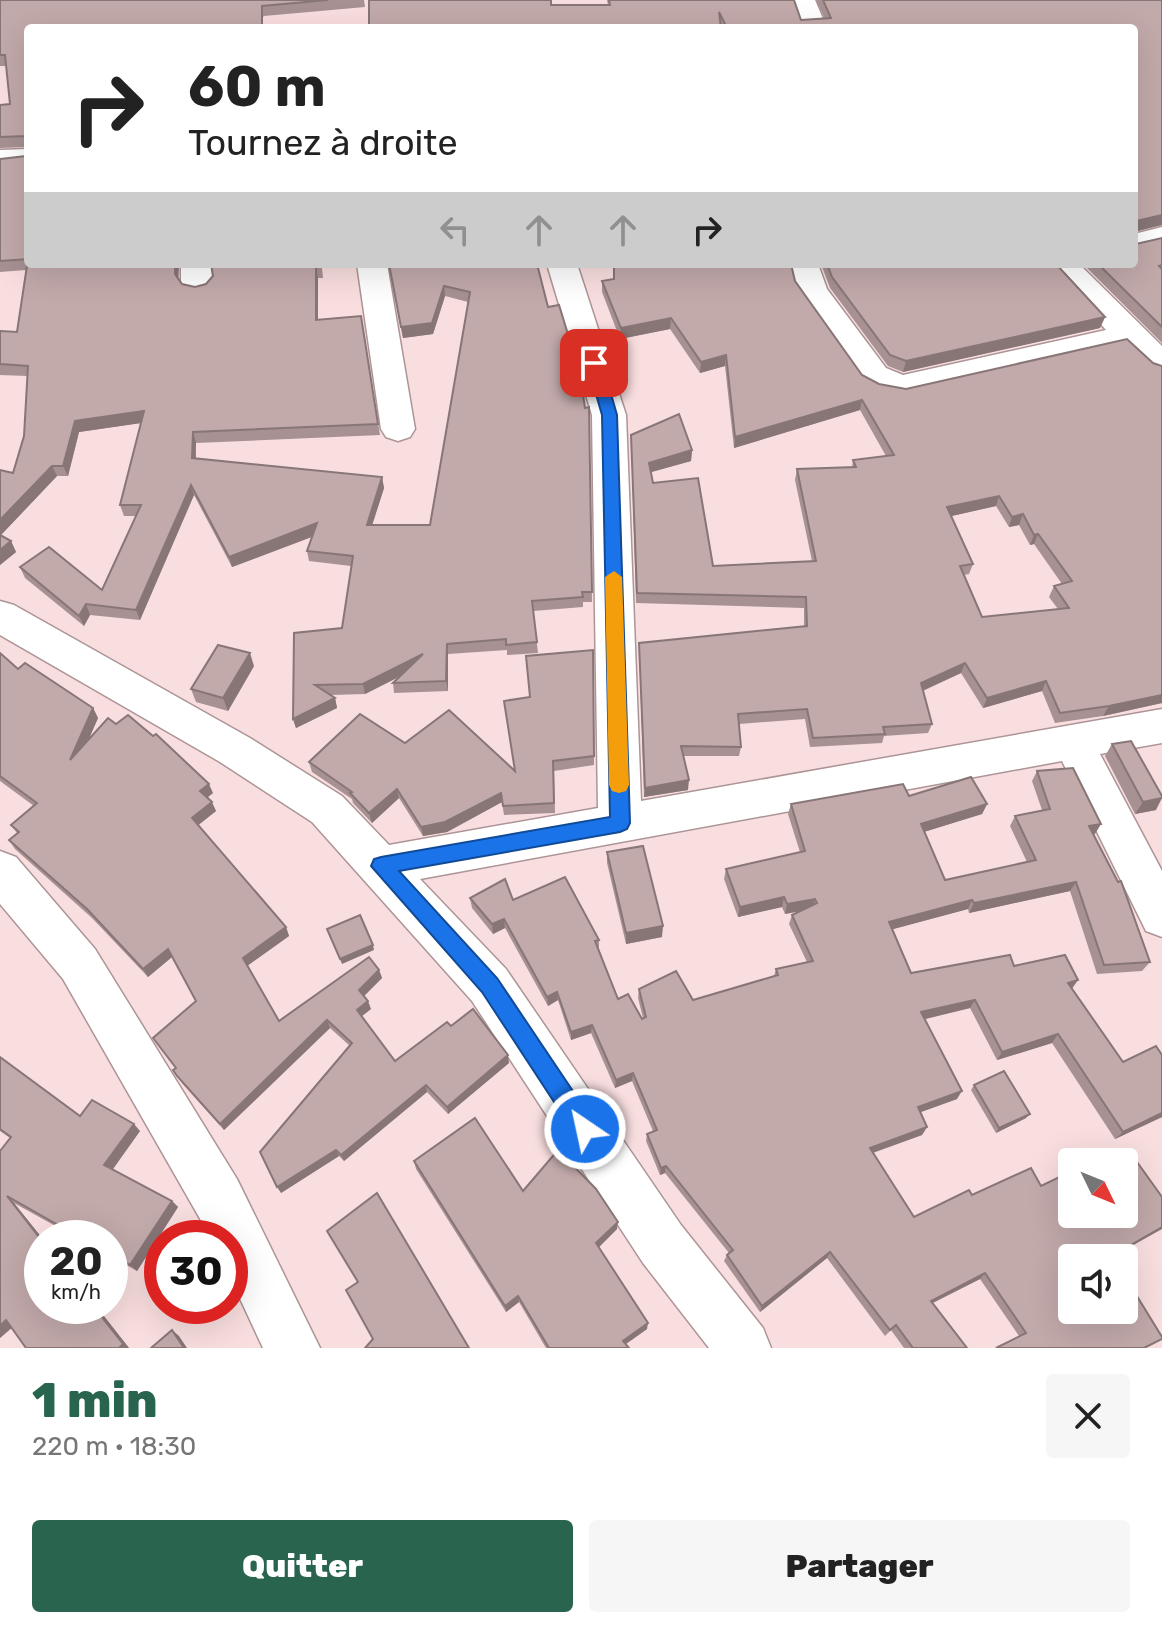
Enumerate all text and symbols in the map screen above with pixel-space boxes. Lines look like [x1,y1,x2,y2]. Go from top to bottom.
text: 60 m [188,54,326,120]
icon: right [56,56,160,160]
text: Tournez à droite [188,121,458,164]
icon: left [433,208,477,252]
icon: ahead [517,208,561,252]
icon: ahead [601,208,645,252]
icon: right [685,208,729,252]
pin [560,329,628,397]
icon: arrive [572,341,616,385]
position arrow [543,1087,627,1171]
north arrow [1058,1148,1138,1228]
map controls [1058,1148,1138,1324]
speed limit sign: 30 [144,1220,248,1324]
text: 20 [49,1238,103,1285]
button: sound [1058,1244,1138,1324]
text: km/h [51,1280,101,1304]
text: 1 min [32,1372,158,1429]
button: close [1046,1374,1130,1458]
text: 220 m · 18:30 [32,1431,196,1462]
button: Quitter [32,1520,573,1612]
button: Partager [589,1520,1130,1612]

